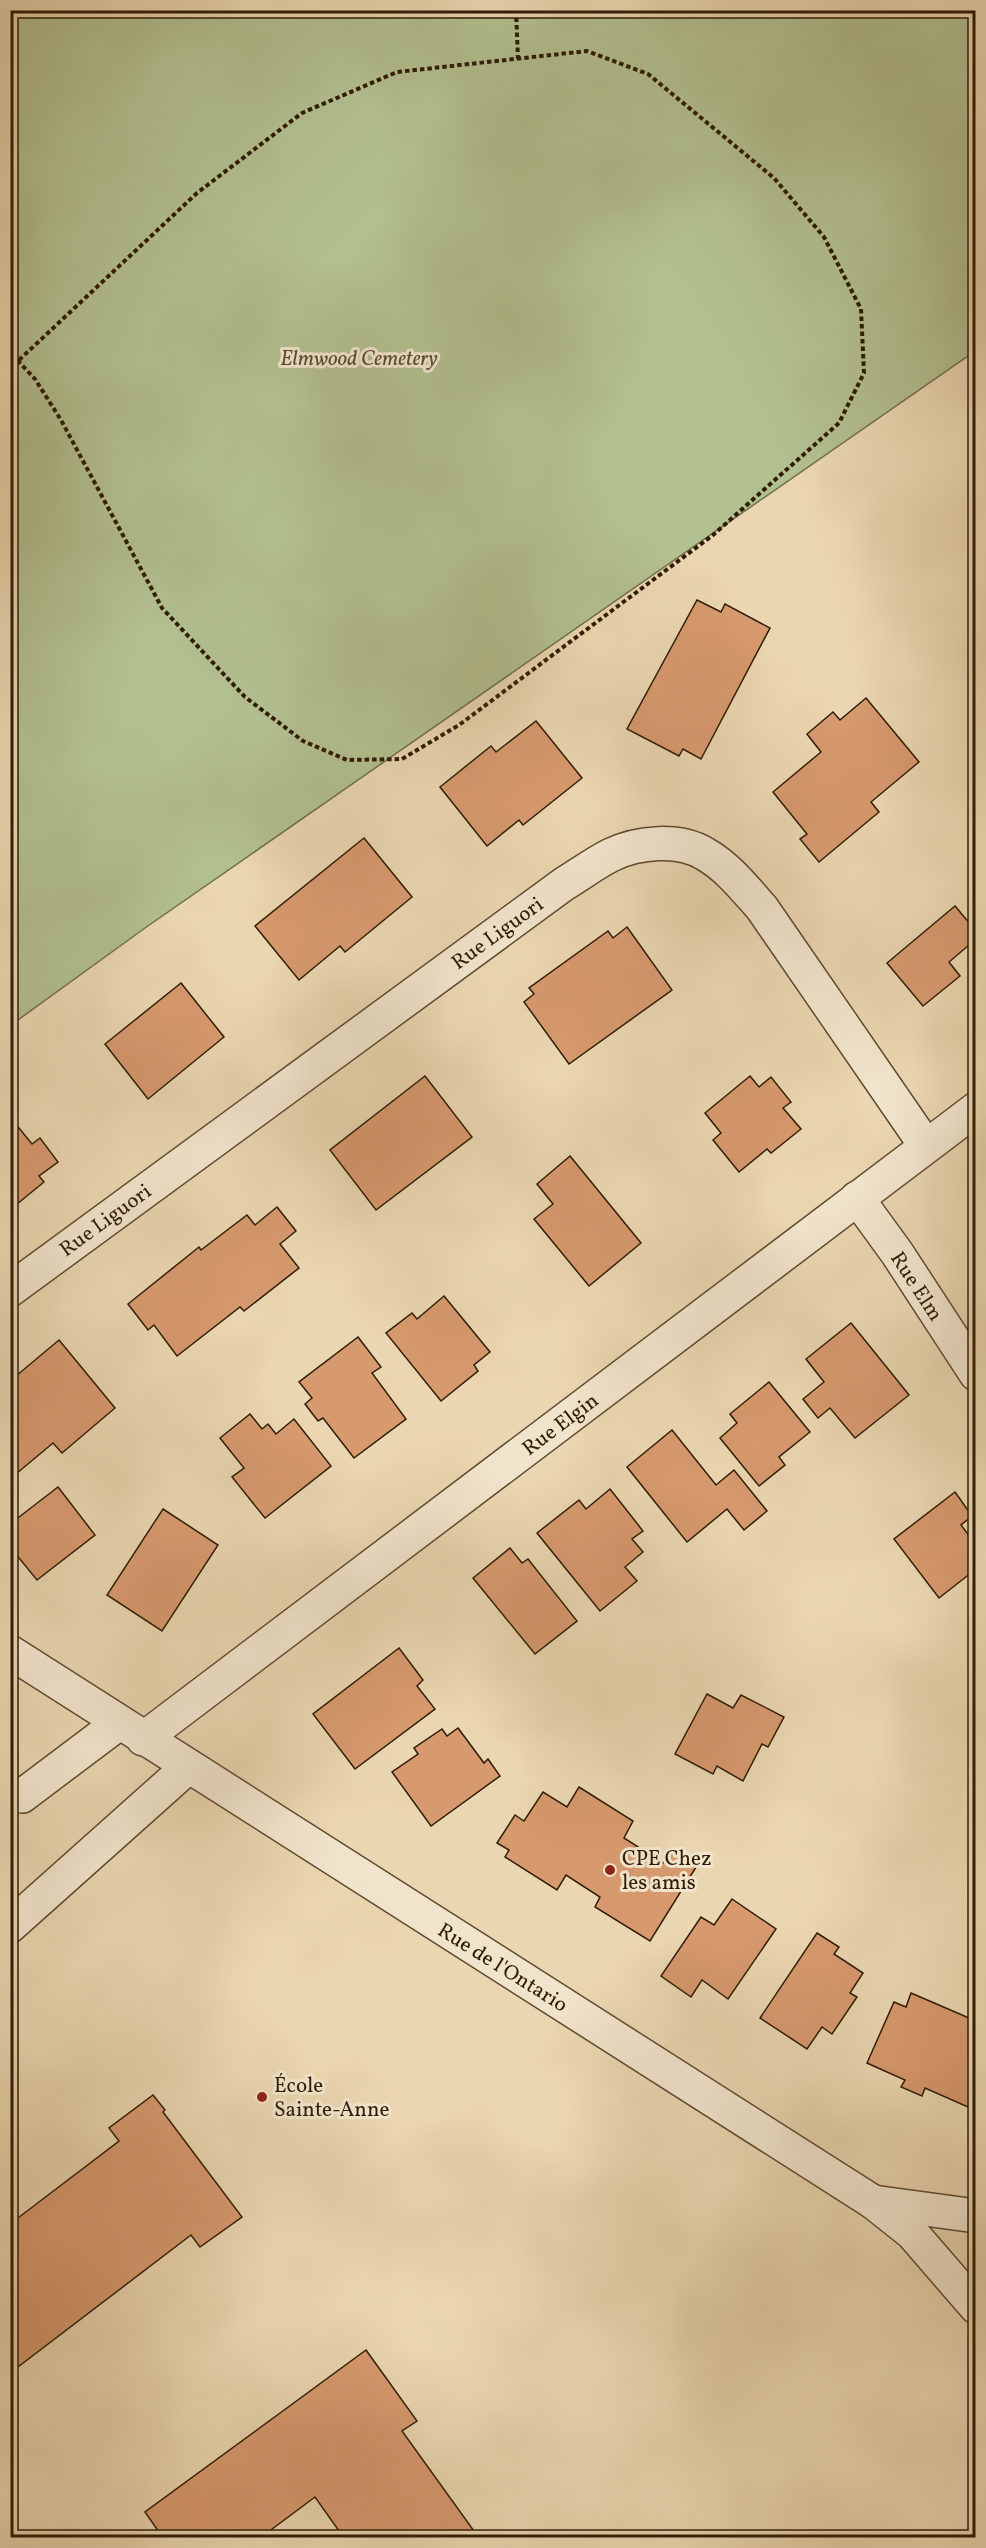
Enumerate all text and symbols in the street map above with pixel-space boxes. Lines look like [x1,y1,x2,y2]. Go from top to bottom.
park label: Elmwood Cemetery [280,345,438,374]
street label: Rue Liguori [446,891,550,977]
street label: Rue Liguori [54,1178,158,1264]
street label: Rue Elm [882,1246,949,1327]
street label: Rue Elgin [517,1387,605,1464]
place label: CPE Chez les amis [622,1845,711,1898]
marker: CPE Chez les amis [603,1863,617,1877]
street label: Rue de l'Ontario [432,1917,573,2020]
place label: École Sainte-Anne [274,2072,389,2125]
marker: École Sainte-Anne [255,2090,269,2104]

